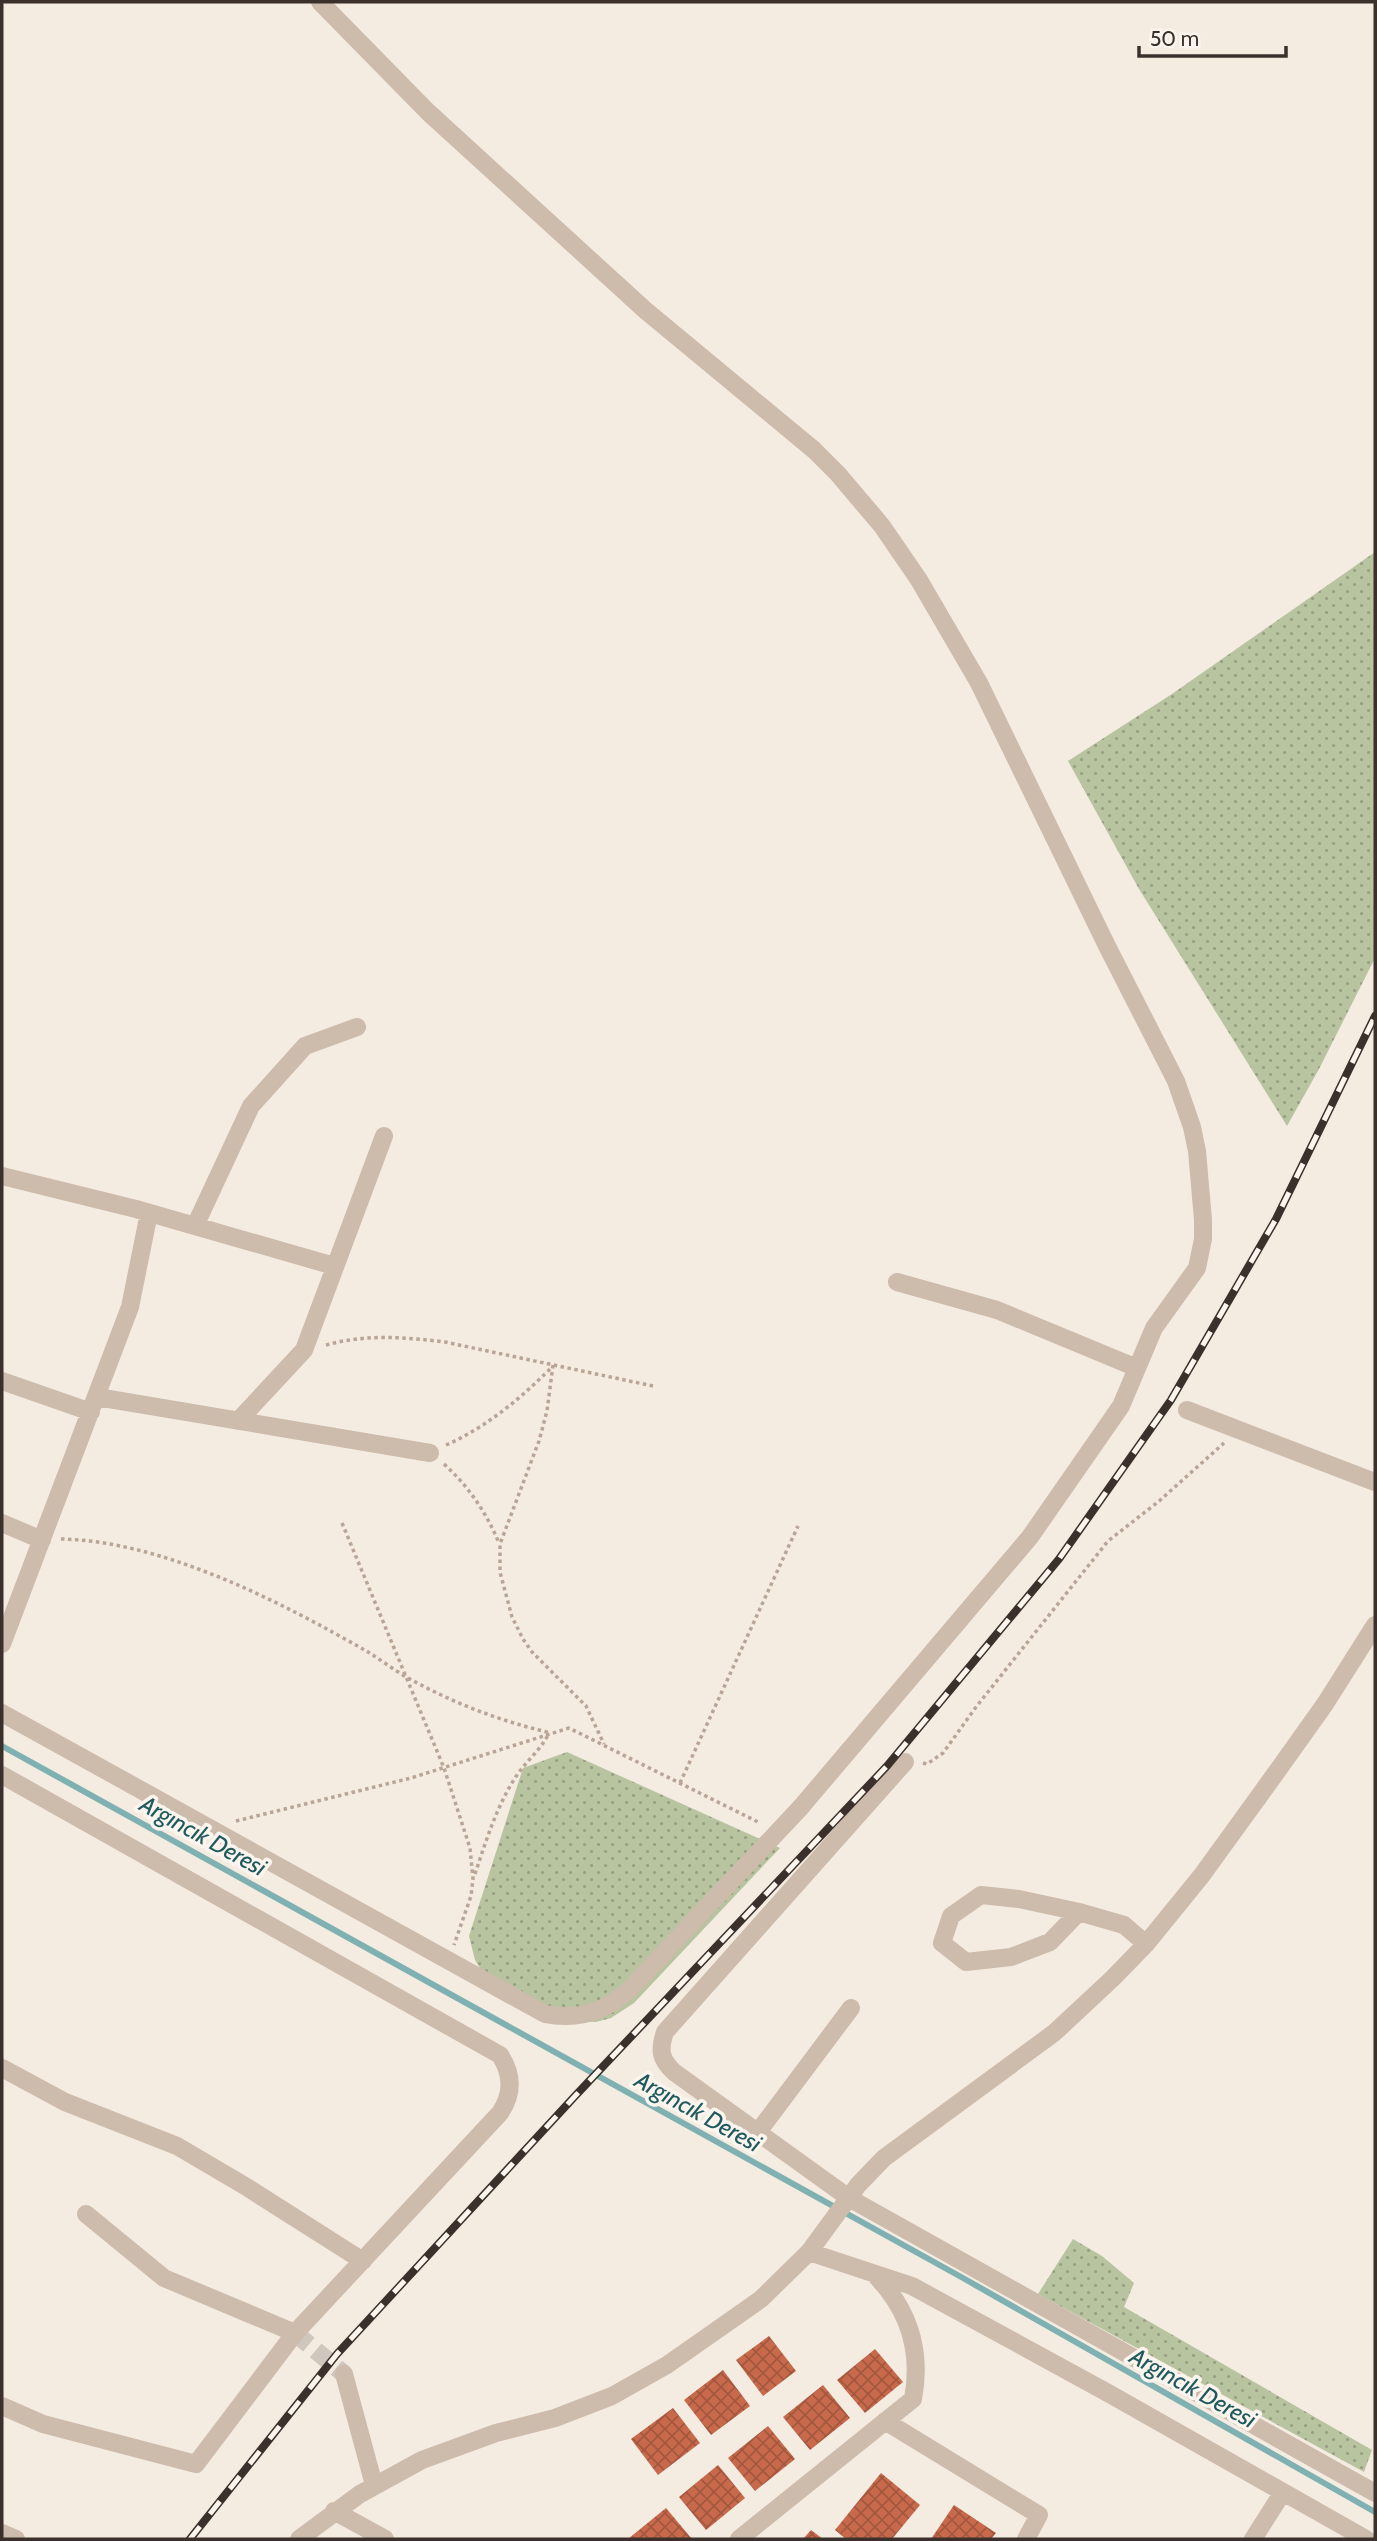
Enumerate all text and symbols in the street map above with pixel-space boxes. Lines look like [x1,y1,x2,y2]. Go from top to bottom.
scale bar [1139,14,1286,58]
text: 50 m [1150,26,1199,51]
water label: Argıncık Deresi [134,1789,272,1883]
water label: Argıncık Deresi [629,2065,767,2159]
water label: Argıncık Deresi [1124,2341,1262,2435]

